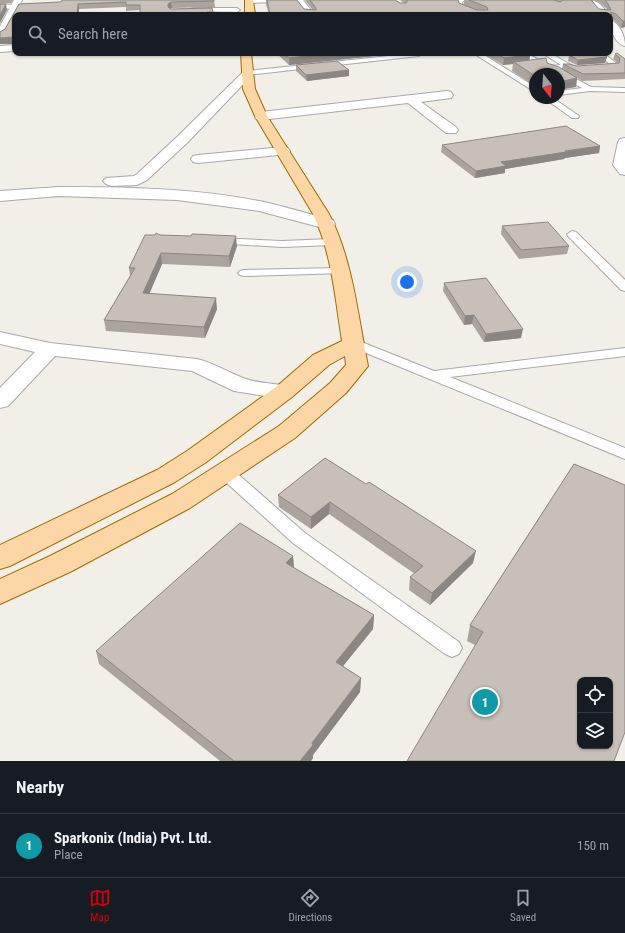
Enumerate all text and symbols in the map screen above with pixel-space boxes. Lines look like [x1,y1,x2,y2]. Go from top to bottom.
search box [12,12,613,56]
icon: search [26,23,48,45]
text: Search here [58,25,128,43]
north arrow [529,68,565,104]
your location [397,272,417,292]
map controls [577,677,613,749]
button: locate [577,677,613,713]
pin: 1 [472,687,498,717]
button: layers [577,713,613,749]
text: Nearby [16,777,64,797]
text: Sparkonix (India) Pvt. Ltd. [54,829,212,847]
text: 1 [26,838,32,853]
text: 150 m [577,838,609,853]
text: Place [54,847,83,862]
tab: Map [89,887,111,924]
tab: Directions [288,887,332,924]
tab: Saved [510,887,536,924]

